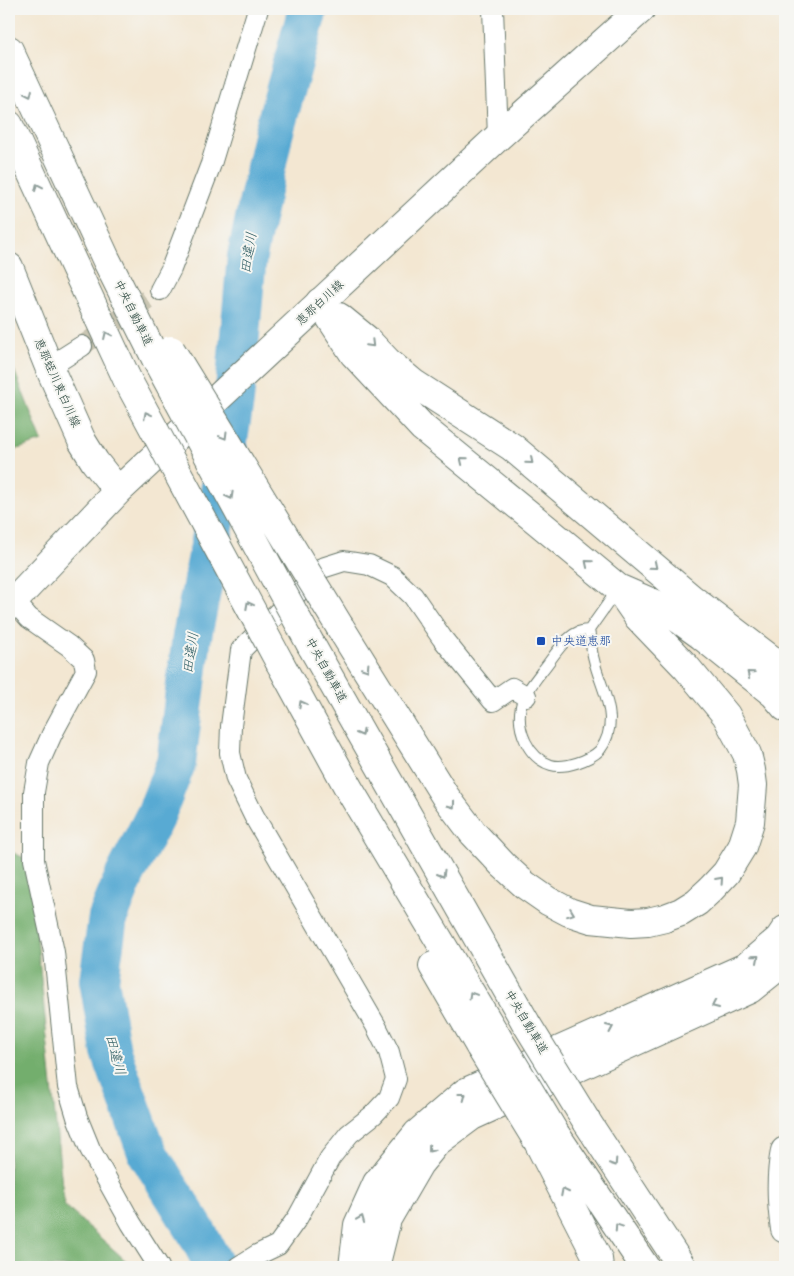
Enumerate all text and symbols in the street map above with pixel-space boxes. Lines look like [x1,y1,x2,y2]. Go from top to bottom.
one-way arrow [23,89,33,98]
one-way arrow [33,183,44,192]
water label: 田違川 [235,231,263,275]
street label: 中央自動車道 [109,276,157,350]
street label: 恵那白川線 [292,276,348,330]
one-way arrow [103,331,113,340]
street label: 恵那蛭川東白川線 [29,335,85,431]
one-way arrow [366,338,375,347]
one-way arrow [143,411,153,420]
one-way arrow [217,431,227,440]
one-way arrow [459,456,468,465]
one-way arrow [524,456,533,465]
one-way arrow [224,490,234,499]
one-way arrow [585,560,594,569]
one-way arrow [648,561,657,570]
one-way arrow [245,601,255,610]
water label: 田違川 [177,631,205,675]
place label: 中央道恵那 [551,632,611,651]
street label: 中央自動車道 [300,634,352,706]
marker: 中央道恵那 [535,635,547,647]
one-way arrow [359,663,369,672]
one-way arrow [747,672,756,680]
one-way arrow [299,700,309,709]
one-way arrow [355,727,365,736]
one-way arrow [446,800,455,809]
one-way arrow [435,869,445,878]
one-way arrow [714,877,723,886]
one-way arrow [567,907,575,917]
one-way arrow [750,956,759,964]
street label: 中央自動車道 [499,986,553,1058]
one-way arrow [469,992,479,1001]
one-way arrow [711,999,720,1009]
one-way arrow [605,1024,614,1035]
water label: 田違川 [99,1032,131,1078]
one-way arrow [457,1093,467,1102]
one-way arrow [427,1144,436,1153]
one-way arrow [607,1157,617,1166]
one-way arrow [560,1188,570,1197]
one-way arrow [354,1215,365,1224]
one-way arrow [614,1223,624,1232]

